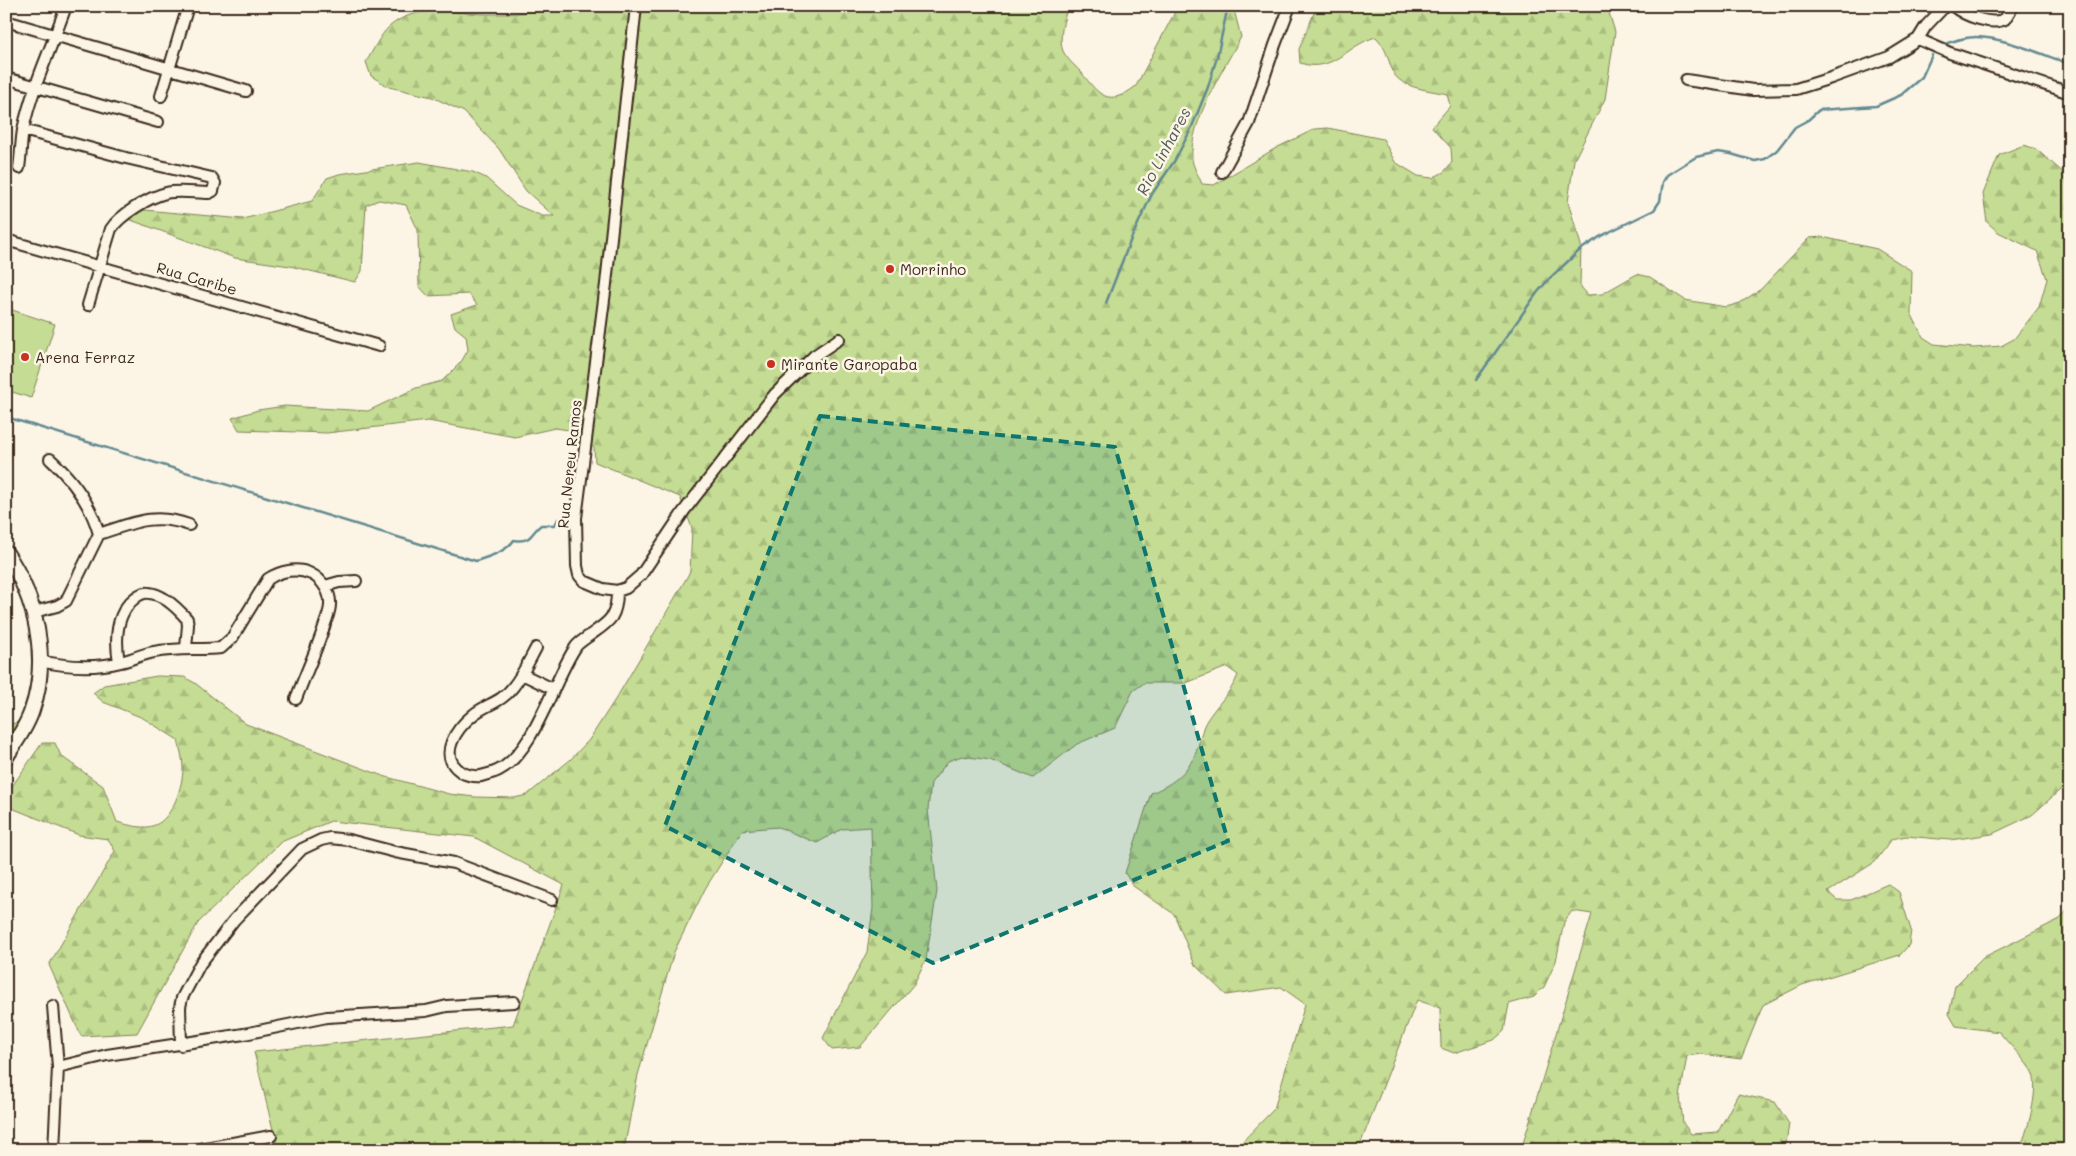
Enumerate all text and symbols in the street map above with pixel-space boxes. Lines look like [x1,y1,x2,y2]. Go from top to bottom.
water label: Rio Linhares [1131,103,1195,199]
street label: Rua Caribe [154,257,240,299]
place label: Morrinho [900,259,966,279]
marker: Morrinho [884,263,896,275]
place label: Arena Ferraz [35,347,135,367]
marker: Arena Ferraz [19,351,31,363]
place label: Mirante Garopaba [781,354,918,374]
marker: Mirante Garopaba [765,358,777,370]
street label: Rua Nereu Ramos [552,399,586,529]

